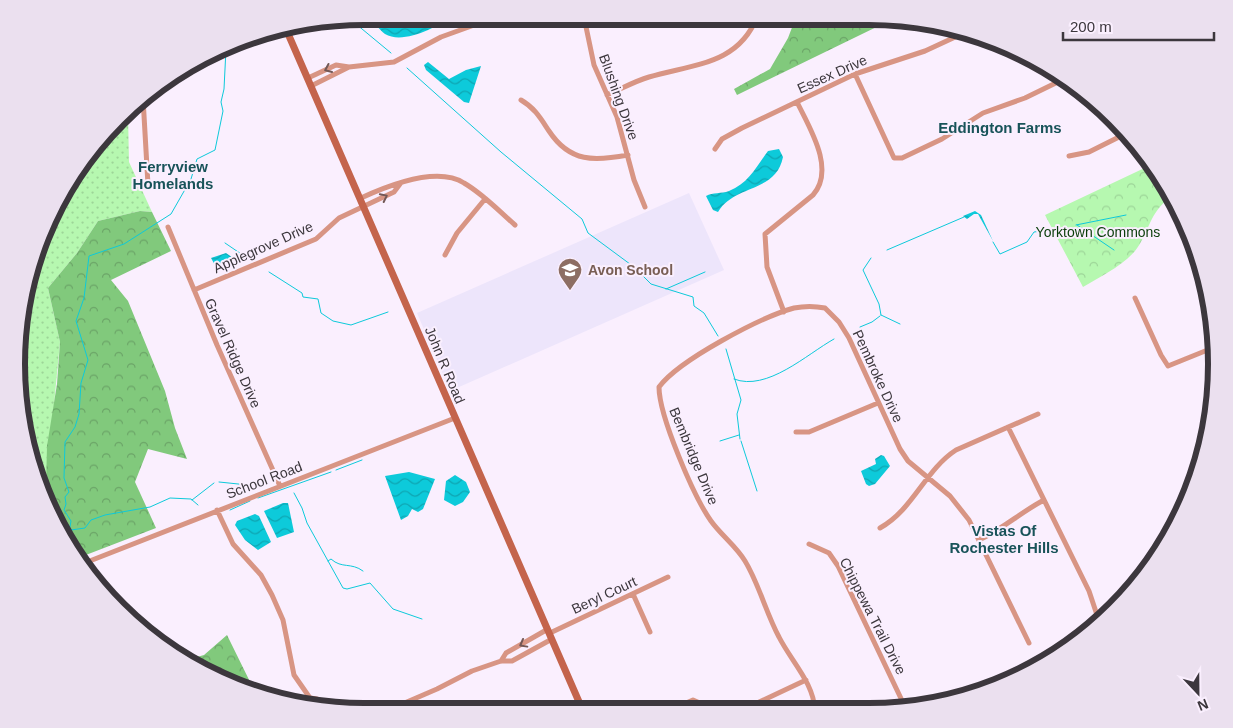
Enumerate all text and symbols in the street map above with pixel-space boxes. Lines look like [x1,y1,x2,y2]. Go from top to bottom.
scale bar [1063,10,1214,42]
text: 200 m [1070,18,1112,35]
street label: Essex Drive [795,51,870,96]
street label: Blushing Drive [596,52,642,142]
one-way arrow [324,62,333,73]
district label: Eddington Farms [938,119,1062,136]
district label: Ferryview Homelands [133,158,213,192]
one-way arrow [379,193,388,203]
street label: Applegrove Drive [211,218,315,276]
park label: Yorktown Commons [1036,224,1160,240]
school or university icon: Avon School [557,257,583,291]
place label: Avon School [588,262,673,278]
street label: Gravel Ridge Drive [202,296,264,410]
street label: John R Road [422,324,468,406]
street label: Pembroke Drive [850,327,907,425]
street label: Bembridge Drive [666,405,722,507]
street label: School Road [224,458,304,502]
district label: Vistas Of Rochester Hills [949,522,1059,556]
street label: Chippewa Trail Drive [837,555,910,677]
street label: Beryl Court [569,573,639,617]
one-way arrow [519,637,528,647]
north arrow [1173,668,1223,718]
text: N [1195,696,1211,714]

